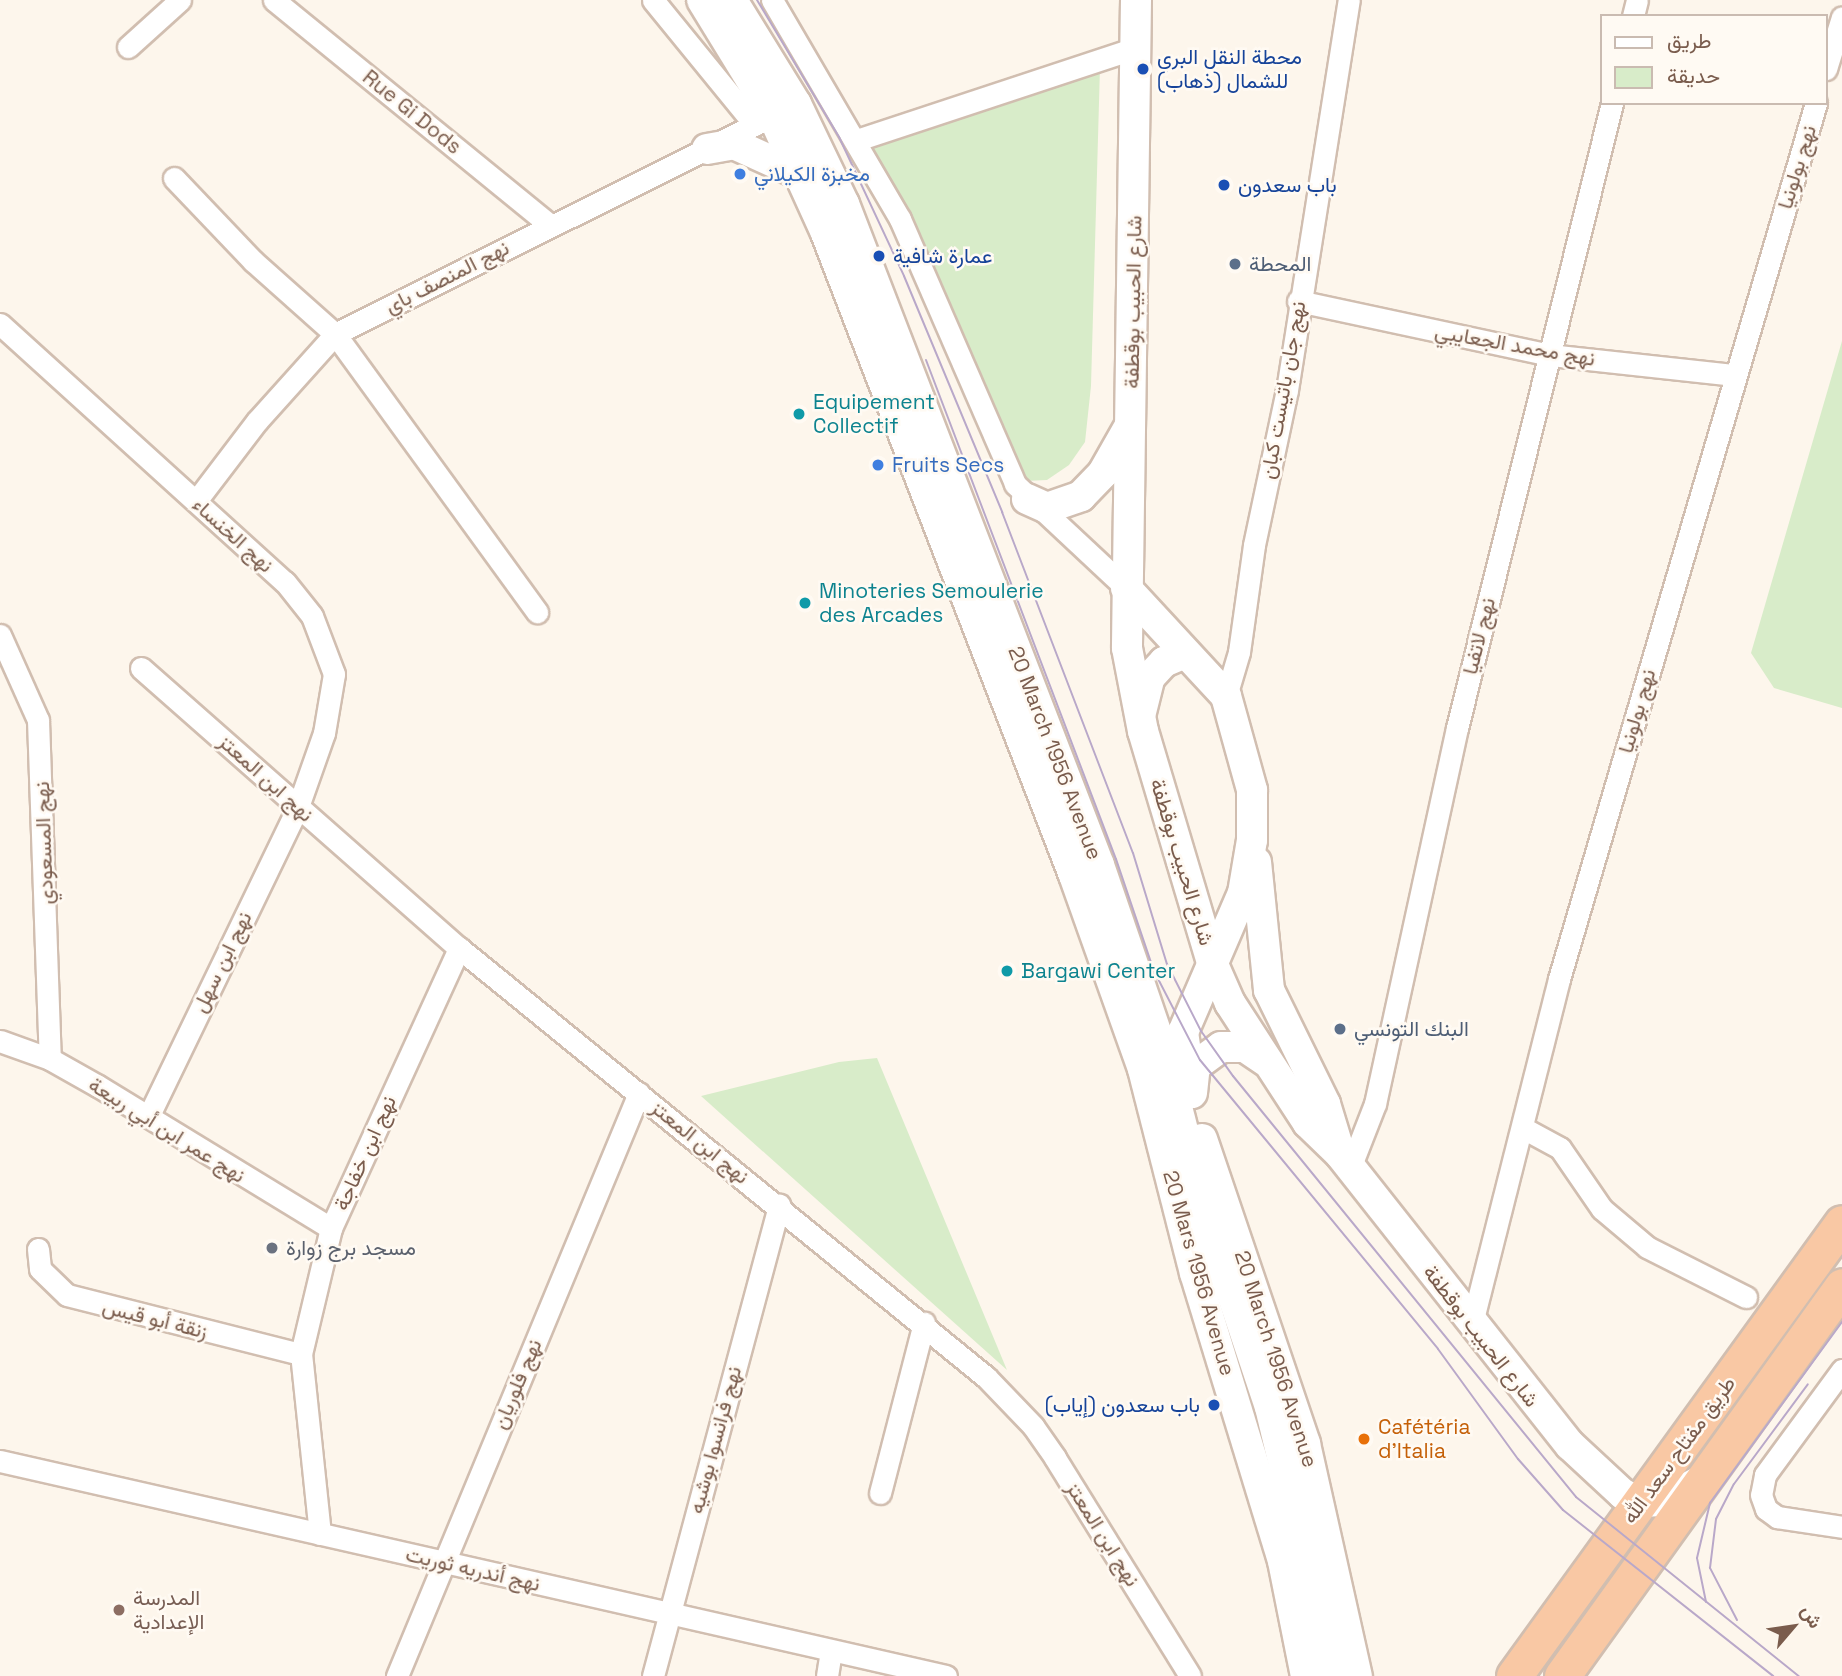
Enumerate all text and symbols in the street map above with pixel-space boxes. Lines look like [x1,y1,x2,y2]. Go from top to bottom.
legend [1601,14,1828,105]
text: طريق [1667,27,1712,54]
place label: محطة النقل البري للشمال (ذهاب) [1157,44,1302,94]
marker: محطة النقل البري للشمال (ذهاب) [1135,61,1151,77]
text: حديقة [1667,62,1720,89]
street label: Rue Gi Dods [358,65,466,159]
street label: نهج بولونيا [1772,122,1822,212]
place label: مخبزة الكيلاني [754,161,870,187]
marker: مخبزة الكيلاني [732,166,748,182]
place label: باب سعدون [1238,172,1337,198]
marker: باب سعدون [1216,177,1232,193]
street label: شارع الحبيب بوقطفة [1119,215,1147,389]
street label: نهج المنصف باي [381,235,513,319]
place label: عمارة شافية [893,243,992,269]
marker: عمارة شافية [871,248,887,264]
place label: المحطة [1249,251,1311,277]
marker: المحطة [1227,256,1243,272]
street label: نهج جان باتيست كبان [1255,299,1311,481]
street label: نهج محمد الجعايبي [1433,318,1597,372]
place label: Equipement Collectif [813,389,935,439]
marker: Equipement Collectif [791,406,807,422]
place label: Fruits Secs [892,452,1004,478]
marker: Fruits Secs [870,457,886,473]
street label: نهج الخنساء [187,492,279,578]
place label: Minoteries Semoulerie des Arcades [819,578,1044,628]
marker: Minoteries Semoulerie des Arcades [797,595,813,611]
street label: نهج لاتفيا [1457,595,1501,677]
street label: 20 March 1956 Avenue [1003,643,1107,863]
street label: نهج بولونيا [1613,666,1661,756]
street label: نهج ابن المعتز [213,729,319,827]
street label: شارع الحبيب بوقطفة [1145,775,1219,949]
street label: نهج المسعودي [29,781,59,905]
street label: نهج ابن سهل [187,907,257,1017]
place label: Bargawi Center [1021,958,1175,984]
marker: Bargawi Center [999,963,1015,979]
place label: البنك التونسي [1354,1016,1469,1042]
marker: البنك التونسي [1332,1021,1348,1037]
street label: نهج عمر ابن أبي ربيعة [84,1072,250,1188]
street label: نهج ابن خفاجة [329,1092,401,1214]
street label: نهج ابن المعتز [646,1095,754,1189]
street label: 20 Mars 1956 Avenue [1158,1167,1240,1379]
place label: مسجد برج زوارة [286,1235,416,1261]
marker: مسجد برج زوارة [264,1240,280,1256]
street label: 20 March 1956 Avenue [1229,1247,1323,1471]
street label: شارع الحبيب بوقطفة [1418,1260,1544,1412]
street label: زنقة أبو قيس [100,1294,210,1344]
street label: نهج فلوريان [487,1335,547,1433]
street label: نهج فرانسوا بوشيه [683,1364,747,1516]
street label: طريق مفتاح سعد الله [1617,1371,1741,1529]
place label: باب سعدون (إياب) [1045,1392,1200,1418]
marker: باب سعدون (إياب) [1206,1397,1222,1413]
place label: Cafétéria d'Italia [1378,1414,1471,1464]
marker: Cafétéria d'Italia [1356,1431,1372,1447]
street label: نهج ابن المعتز [1061,1477,1145,1591]
street label: نهج أندريه ثوريت [403,1541,543,1597]
place label: المدرسة الإعدادية [133,1585,204,1635]
north arrow [1758,1592,1828,1662]
text: ش [1795,1601,1828,1633]
marker: المدرسة الإعدادية [111,1602,127,1618]

